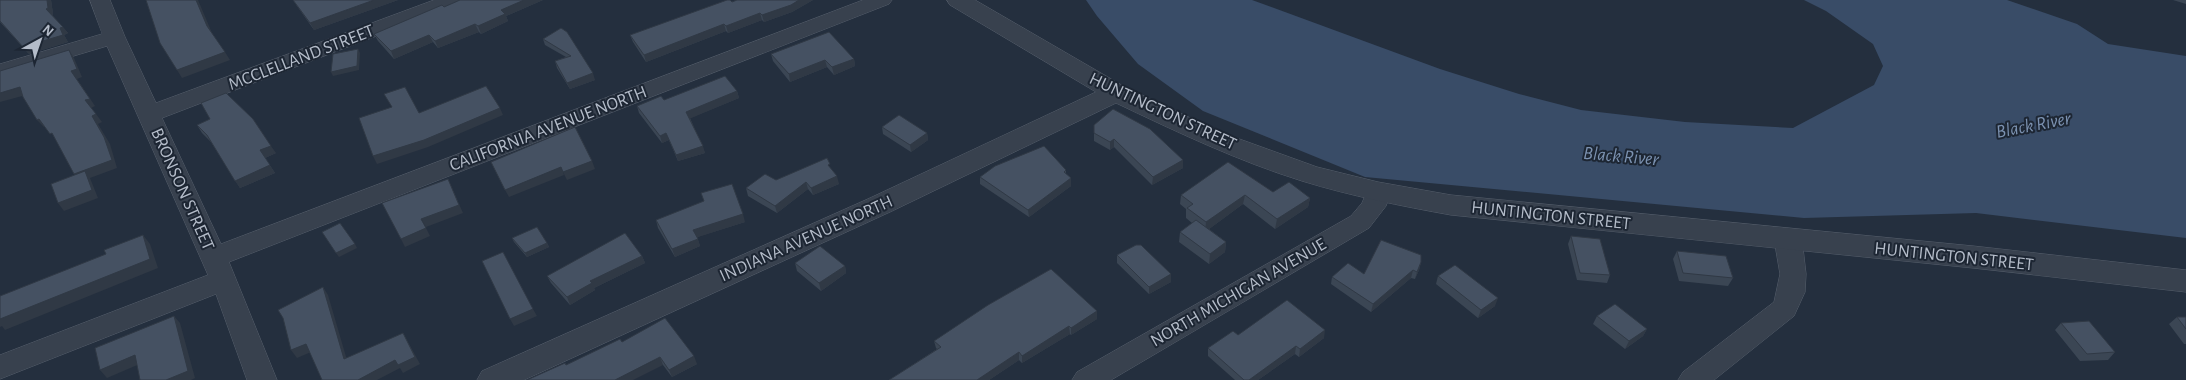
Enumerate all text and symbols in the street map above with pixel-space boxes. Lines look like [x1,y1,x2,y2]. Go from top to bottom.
north arrow [15,15,65,65]
text: N [39,22,56,39]
street label: MCCLELLAND STREET [226,22,377,94]
street label: HUNTINGTON STREET [1086,70,1239,154]
street label: CALIFORNIA AVENUE NORTH [447,83,649,175]
water label: Black River [1994,109,2073,142]
street label: BRONSON STREET [147,126,217,253]
water label: Black River [1582,144,1660,169]
street label: INDIANA AVENUE NORTH [717,193,896,285]
street label: HUNTINGTON STREET [1470,199,1632,233]
street label: NORTH MICHIGAN AVENUE [1148,235,1330,350]
street label: HUNTINGTON STREET [1873,240,2035,274]

